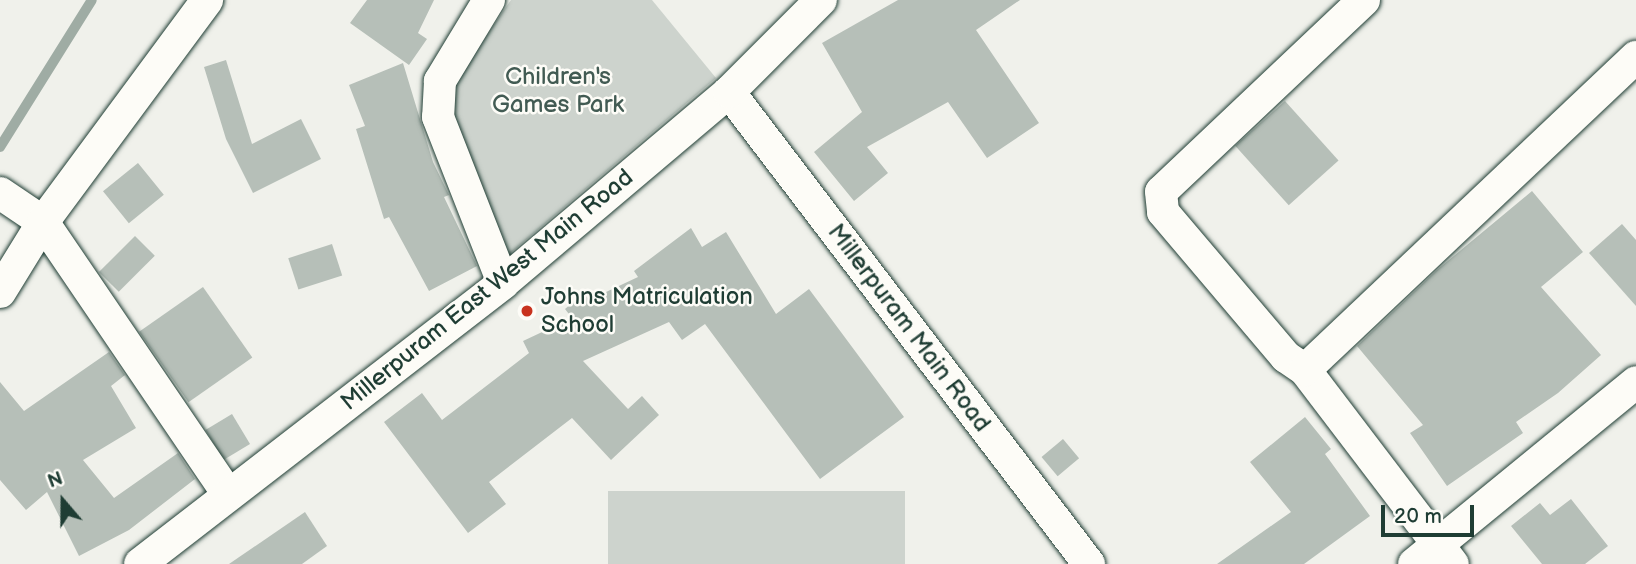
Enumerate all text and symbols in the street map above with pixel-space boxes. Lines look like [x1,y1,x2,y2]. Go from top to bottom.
park label: Children's Games Park [492,63,624,119]
street label: Millerpuram East West Main Road [335,163,639,417]
street label: Millerpuram Main Road [821,218,997,438]
place label: Johns Matriculation School [541,283,753,339]
marker: Johns Matriculation School [519,303,535,319]
north arrow [28,466,98,536]
text: N [45,468,66,494]
scale bar [1384,490,1477,534]
text: 20 m [1394,504,1442,529]

